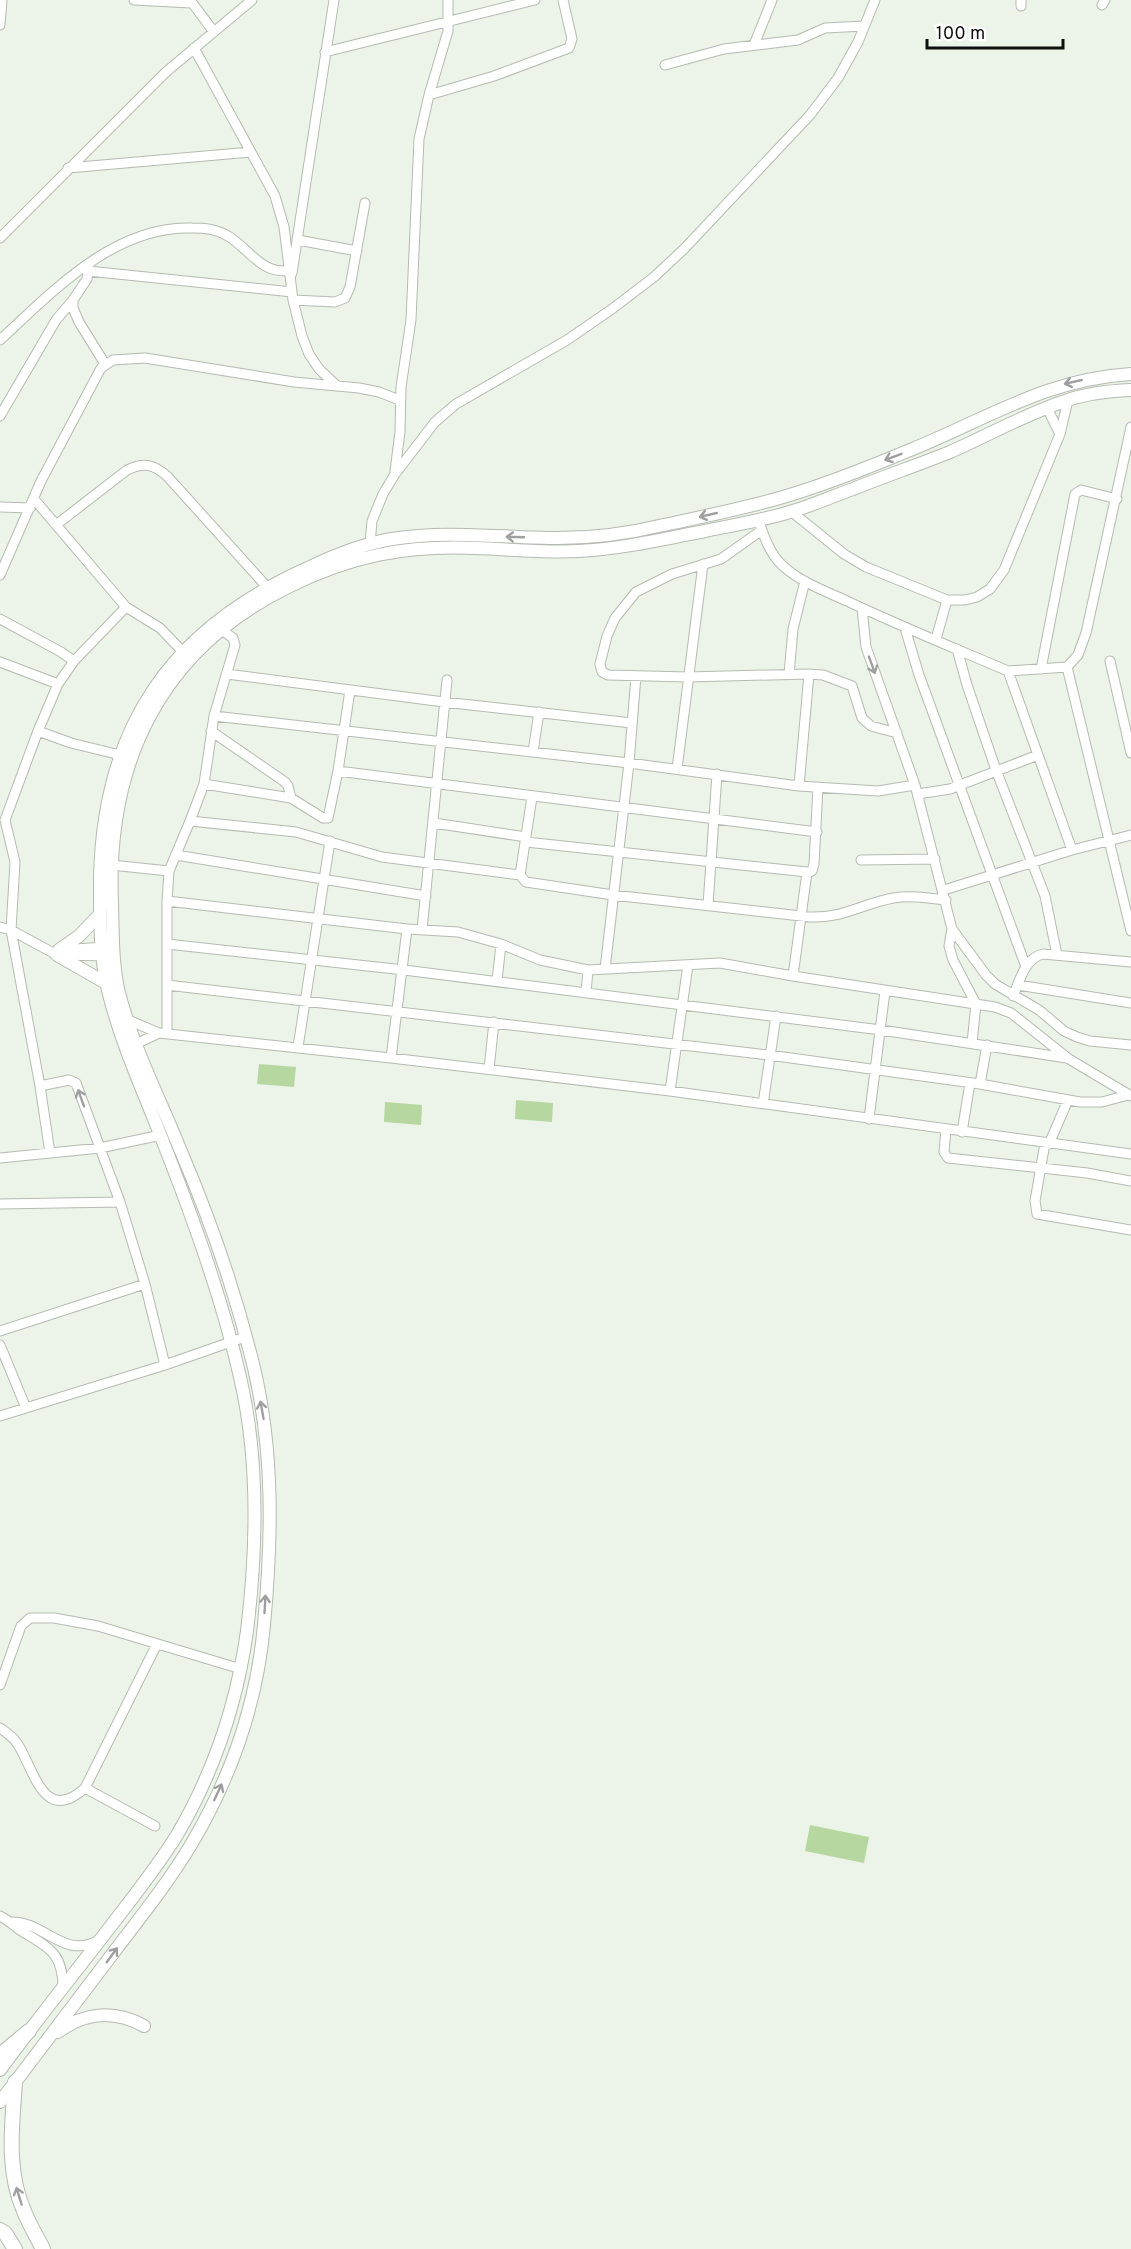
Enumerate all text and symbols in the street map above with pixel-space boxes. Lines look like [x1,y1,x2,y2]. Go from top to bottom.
scale bar [927,12,1064,50]
text: 100 m [936,23,985,46]
one-way arrow [1064,377,1083,388]
one-way arrow [885,452,903,463]
one-way arrow [698,510,718,521]
one-way arrow [505,531,525,542]
one-way arrow [868,655,879,674]
one-way arrow [75,1090,86,1108]
one-way arrow [256,1401,267,1420]
one-way arrow [260,1595,271,1615]
one-way arrow [213,1784,225,1802]
one-way arrow [106,1948,118,1964]
one-way arrow [13,2187,24,2206]

